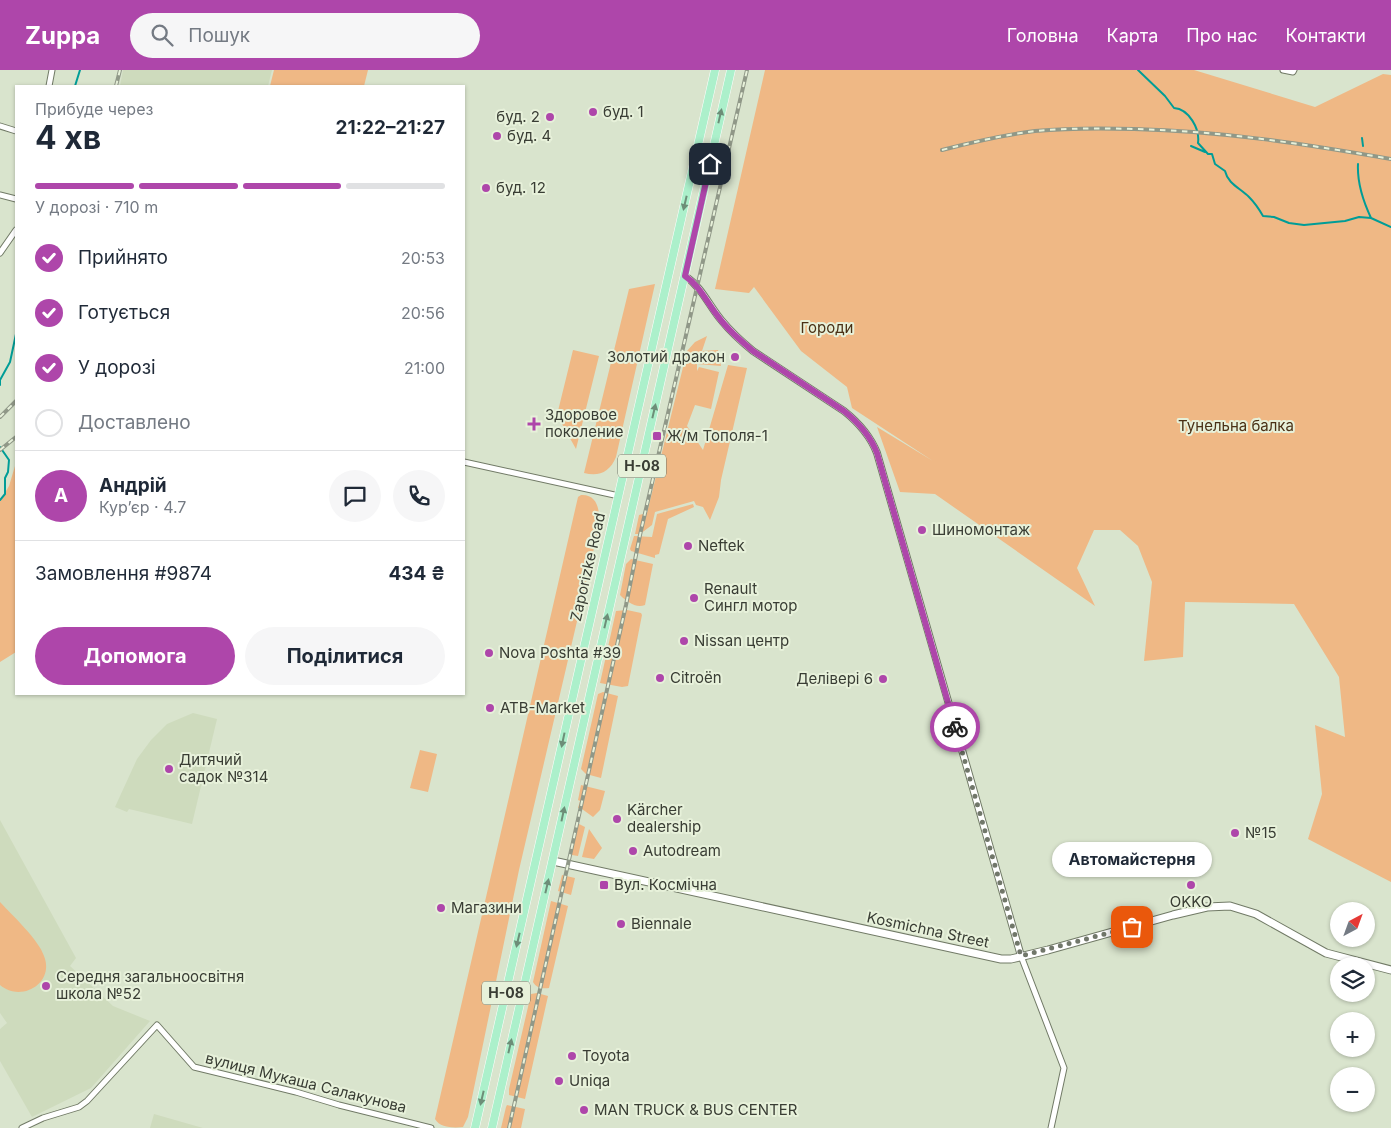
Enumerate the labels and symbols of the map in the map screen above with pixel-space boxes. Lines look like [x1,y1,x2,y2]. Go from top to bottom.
place label: буд. 1 [603,102,644,121]
marker: буд. 1 [587,106,599,118]
place label: буд. 2 [496,107,540,126]
one-way arrow [717,108,725,124]
marker: буд. 2 [544,111,556,123]
place label: буд. 4 [507,126,551,145]
marker: буд. 4 [491,130,503,142]
pin [689,143,731,185]
place label: буд. 12 [496,178,546,197]
marker: буд. 12 [480,182,492,194]
one-way arrow [681,195,689,210]
park label: Городи [801,318,853,337]
place label: Золотий дракон [607,347,725,366]
marker: Золотий дракон [729,351,741,363]
one-way arrow [650,404,658,419]
place label: Здоровое поколение [545,405,623,441]
park label: Тунельна балка [1178,416,1294,435]
marker: Здоровое поколение [527,417,541,431]
place label: Ж/м Тополя-1 [667,426,768,445]
marker: Ж/м Тополя-1 [651,430,663,442]
road number: Н-08 [618,454,666,478]
street label: Zaporizke Road [566,511,609,623]
place label: Шиномонтаж [932,520,1030,539]
marker: Шиномонтаж [916,524,928,536]
place label: Neftek [698,536,746,555]
marker: Neftek [682,540,694,552]
place label: Renault Сингл мотор [704,579,798,615]
marker: Renault Сингл мотор [688,592,700,604]
one-way arrow [603,612,611,628]
place label: Nissan центр [694,631,789,650]
marker: Nissan центр [678,635,690,647]
place label: Nova Poshta #39 [499,643,621,662]
marker: Nova Poshta #39 [483,647,495,659]
place label: Citroën [670,668,722,687]
place label: Делівері 6 [796,669,873,688]
marker: Citroën [654,672,666,684]
marker: Делівері 6 [877,673,889,685]
place label: ATB-Market [500,698,585,717]
marker: ATB-Market [484,702,496,714]
courier [930,702,980,752]
one-way arrow [559,732,567,747]
place label: Дитячий садок №314 [179,750,268,786]
marker: Дитячий садок №314 [163,763,175,775]
place label: Kärcher dealership [627,800,701,836]
one-way arrow [559,806,567,821]
marker: Kärcher dealership [611,813,623,825]
place label: №15 [1245,823,1277,842]
marker: №15 [1229,827,1241,839]
place label: Autodream [643,841,721,860]
callout: Автомайстерня [1052,842,1212,877]
marker: Autodream [627,845,639,857]
place label: Вул. Космічна [614,875,717,894]
one-way arrow [543,878,551,894]
marker: Вул. Космічна [598,879,610,891]
marker: OKKO [1185,879,1197,891]
place label: OKKO [1170,892,1212,911]
place label: Магазини [451,898,522,917]
marker: Магазини [435,902,447,914]
north arrow [1330,902,1375,948]
pin [1111,906,1153,948]
street label: Kosmichna Street [865,907,991,952]
place label: Biennale [631,914,692,933]
marker: Biennale [615,918,627,930]
one-way arrow [514,932,522,947]
place label: Середня загальноосвітня школа №52 [56,967,244,1003]
marker: Середня загальноосвітня школа №52 [40,980,52,992]
road number: Н-08 [482,981,530,1004]
one-way arrow [506,1039,514,1054]
place label: Toyota [582,1046,630,1065]
street label: вулиця Мукаша Салакунова [204,1048,409,1117]
marker: Toyota [566,1050,578,1062]
place label: Uniqa [569,1071,610,1090]
marker: Uniqa [553,1075,565,1087]
one-way arrow [478,1091,486,1106]
place label: MAN TRUCK & BUS CENTER [594,1100,798,1119]
marker: MAN TRUCK & BUS CENTER [578,1104,590,1116]

